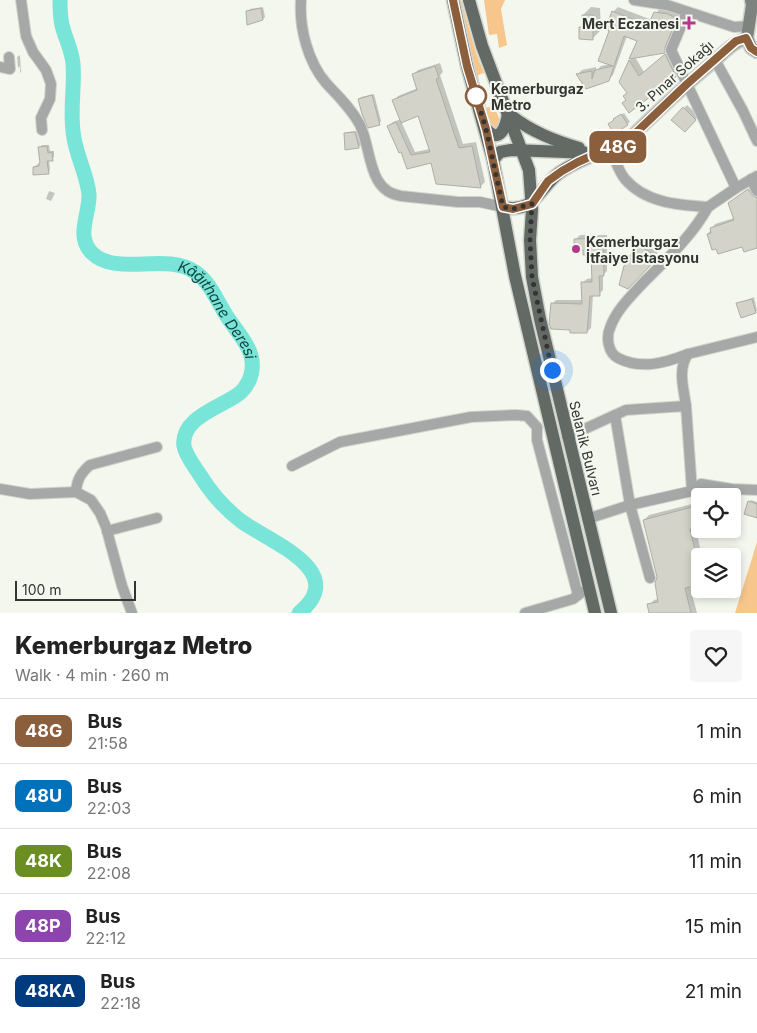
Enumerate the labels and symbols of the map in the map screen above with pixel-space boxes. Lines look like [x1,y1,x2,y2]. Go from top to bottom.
place label: Mert Eczanesi [582,15,679,32]
marker: Mert Eczanesi [683,17,695,29]
street label: 3. Pınar Sokağı [632,37,716,115]
place label: Kemerburgaz Metro [491,80,584,113]
marker: Kemerburgaz Metro [465,85,487,107]
line badge: 48G [589,131,647,163]
place label: Kemerburgaz İtfaiye İstasyonu [586,233,699,266]
marker: Kemerburgaz İtfaiye İstasyonu [570,243,582,255]
water label: Kâğıthane Deresi [176,256,261,361]
your location [540,358,565,383]
street label: Selanik Bulvarı [566,399,606,497]
scale bar [15,578,136,601]

